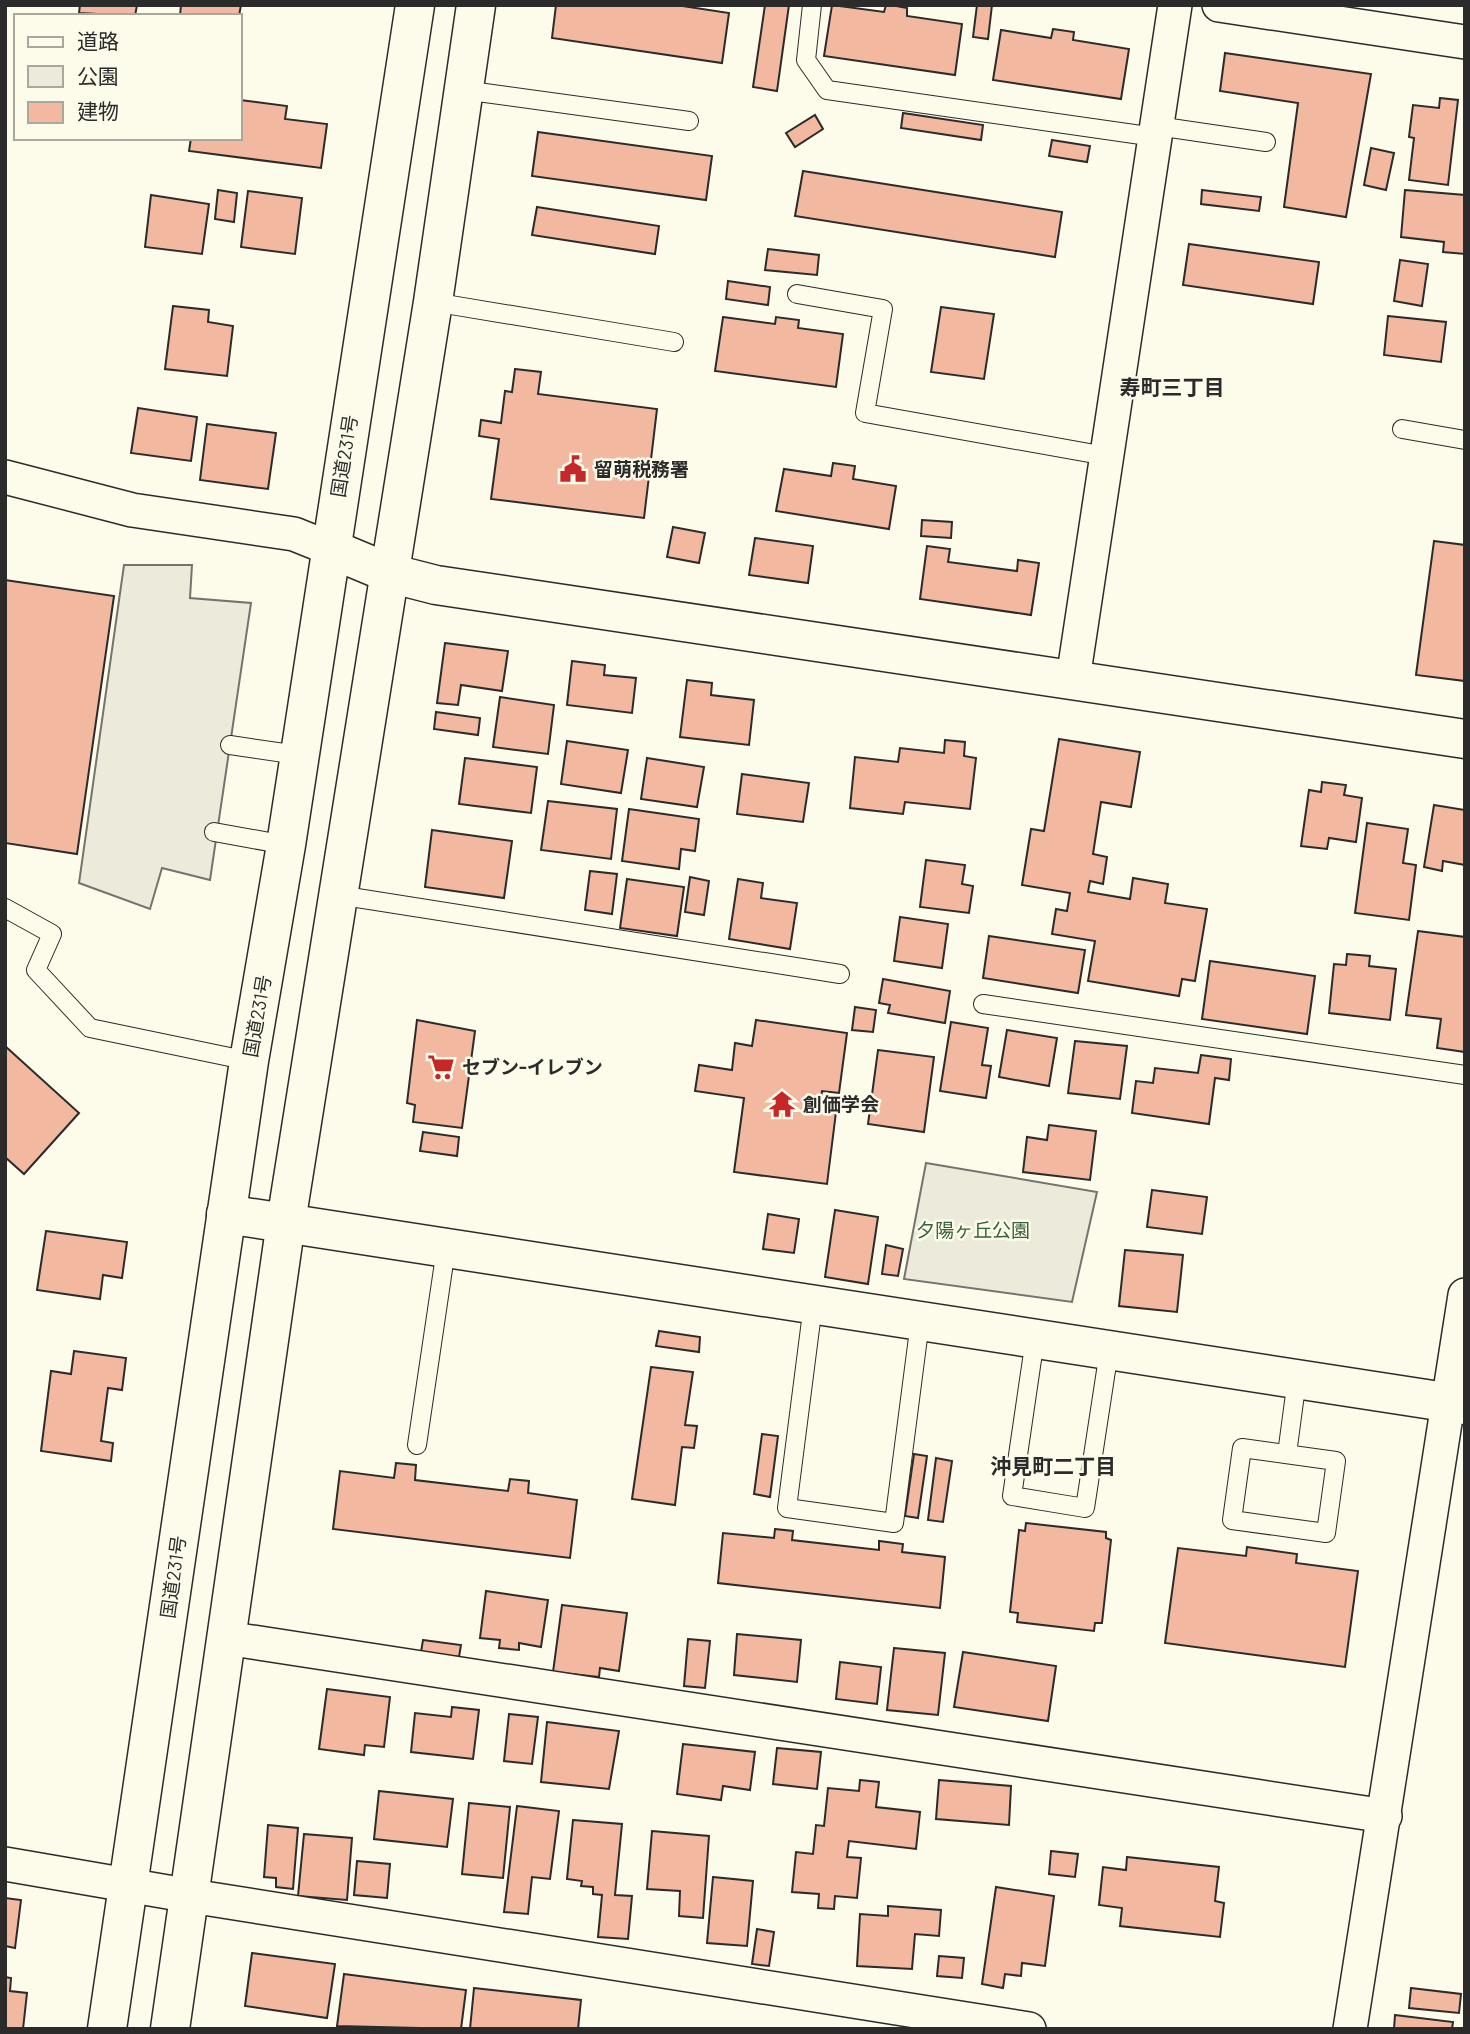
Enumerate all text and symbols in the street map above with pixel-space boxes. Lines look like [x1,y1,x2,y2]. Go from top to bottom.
legend [14,14,242,140]
text: 道路 [77,28,119,53]
text: 公園 [77,63,119,88]
text: 建物 [77,98,119,123]
district label: 寿町三丁目 [1120,374,1225,399]
street label: 国道231号 [326,413,361,499]
public building icon: 留萌税務署 [558,454,588,484]
place label: 留萌税務署 [594,457,689,480]
street label: 国道231号 [238,973,275,1059]
supermarket icon: セブン-イレブン [426,1052,456,1082]
place label: セブン-イレブン [462,1055,603,1078]
temple icon: 創価学会 [767,1089,797,1119]
place label: 創価学会 [803,1092,879,1115]
park label: 夕陽ヶ丘公園 [916,1218,1030,1241]
district label: 沖見町二丁目 [990,1453,1116,1478]
street label: 国道231号 [155,1534,190,1620]

